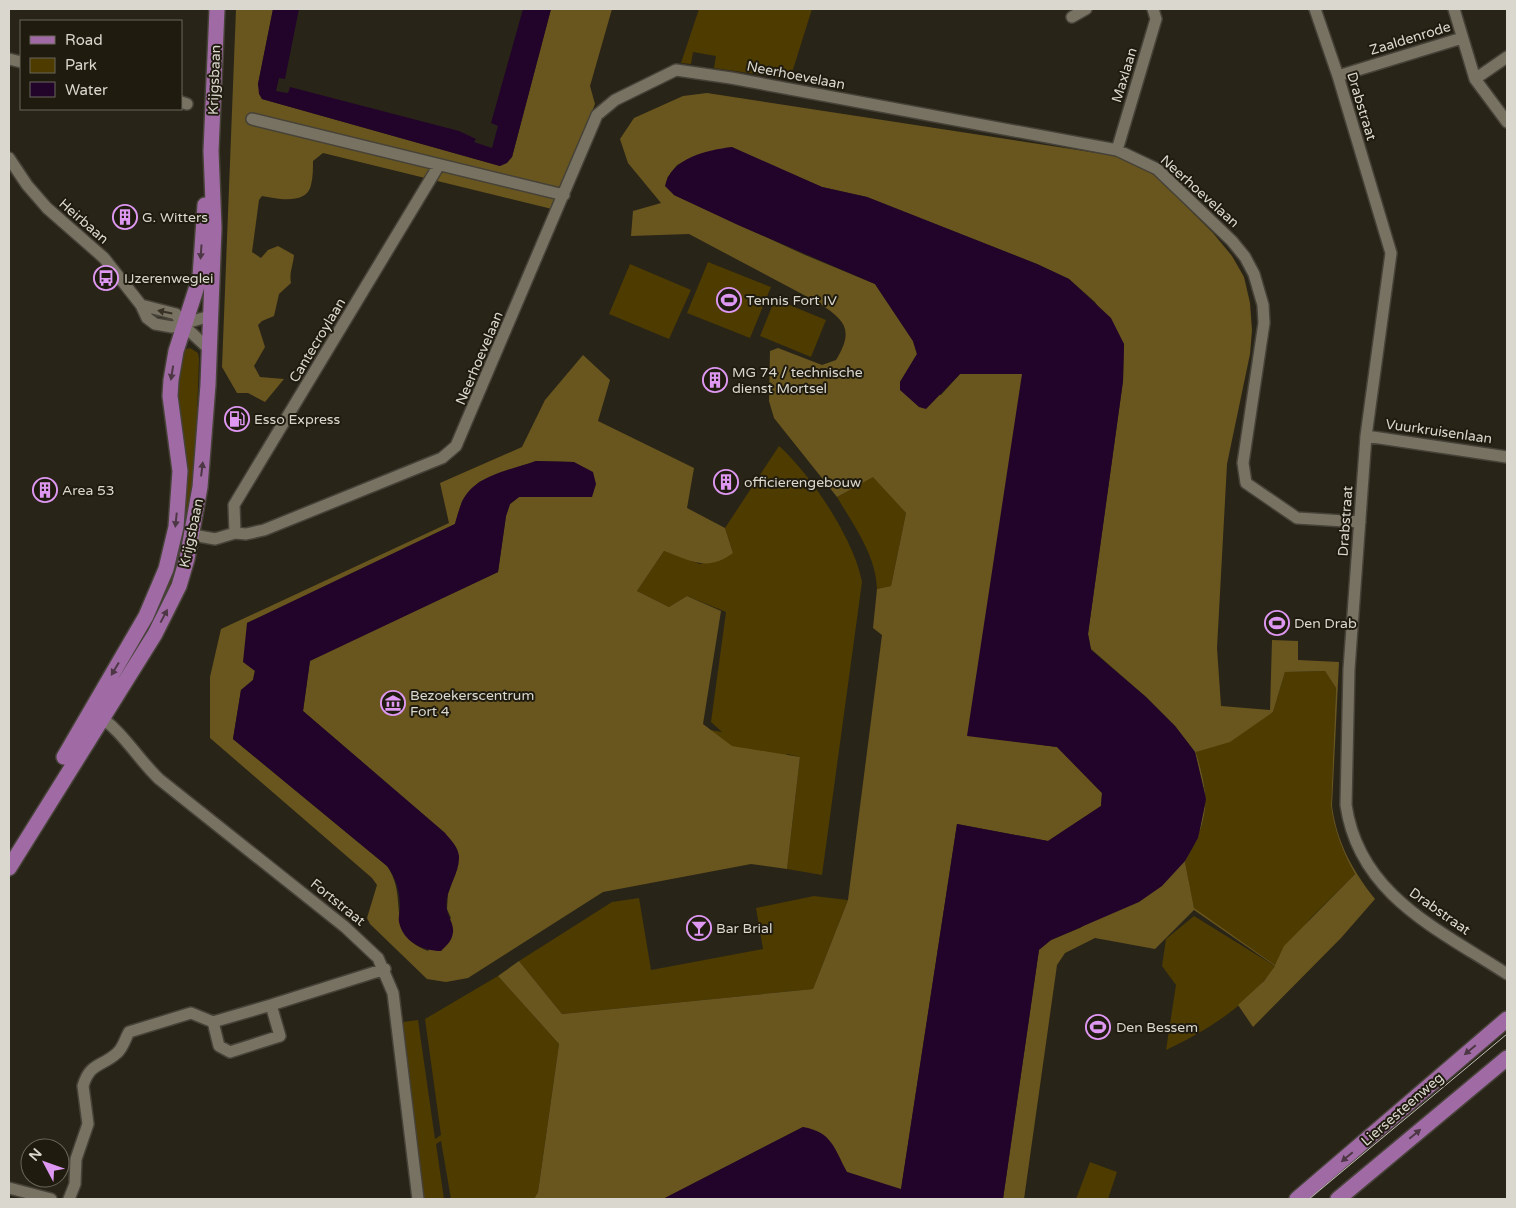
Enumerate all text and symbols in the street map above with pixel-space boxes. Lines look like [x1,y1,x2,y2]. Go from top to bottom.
street label: Zaaldenrode [1368,18,1453,59]
legend [20,20,182,110]
text: Road [65,31,103,49]
street label: Krijgsbaan [205,45,224,116]
street label: Maxlaan [1108,46,1141,105]
text: Park [65,56,97,74]
street label: Neerhoevelaan [745,58,847,93]
street label: Drabstraat [1343,70,1380,143]
text: Water [65,81,108,99]
street label: Neerhoevelaan [1157,152,1243,231]
street label: Heirbaan [55,195,112,248]
building icon: G. Witters [112,204,138,230]
place label: G. Witters [142,209,208,226]
one-way arrow [197,244,205,260]
bus stop icon: IJzerenweglei [93,265,119,291]
place label: IJzerenweglei [124,270,214,287]
sports icon: Tennis Fort IV [716,287,742,313]
place label: Tennis Fort IV [746,292,837,309]
street label: Cantecroylaan [286,295,349,386]
one-way arrow [157,308,172,316]
street label: Neerhoevelaan [452,309,507,408]
place label: MG 74 / technische dienst Mortsel [732,364,863,397]
one-way arrow [168,365,176,381]
building icon: MG 74 / technische dienst Mortsel [702,367,728,393]
fuel station icon: Esso Express [224,406,250,432]
place label: Esso Express [254,411,341,428]
street label: Vuurkruisenlaan [1385,416,1493,447]
one-way arrow [198,461,206,477]
building icon: officierengebouw [713,469,739,495]
place label: officierengebouw [744,474,861,491]
building icon: Area 53 [32,477,58,503]
place label: Area 53 [62,482,115,499]
street label: Drabstraat [1335,485,1356,557]
street label: Krijgsbaan [176,497,207,569]
one-way arrow [172,512,180,528]
one-way arrow [160,609,169,623]
sports icon: Den Drab [1264,610,1290,636]
place label: Den Drab [1294,615,1357,632]
one-way arrow [111,662,120,675]
place label: Bezoekerscentrum Fort 4 [410,687,534,720]
museum icon: Bezoekerscentrum Fort 4 [380,690,406,716]
street label: Fortstraat [307,875,369,930]
street label: Drabstraat [1406,884,1474,939]
bar icon: Bar Brial [686,915,712,941]
place label: Bar Brial [716,920,772,937]
sports icon: Den Bessem [1085,1014,1111,1040]
place label: Den Bessem [1116,1019,1198,1036]
one-way arrow [1463,1045,1476,1056]
street label: Liersesteenweg [1358,1069,1447,1150]
one-way arrow [1409,1129,1422,1140]
north arrow [20,1138,70,1188]
text: N [25,1145,46,1165]
one-way arrow [1341,1151,1354,1162]

